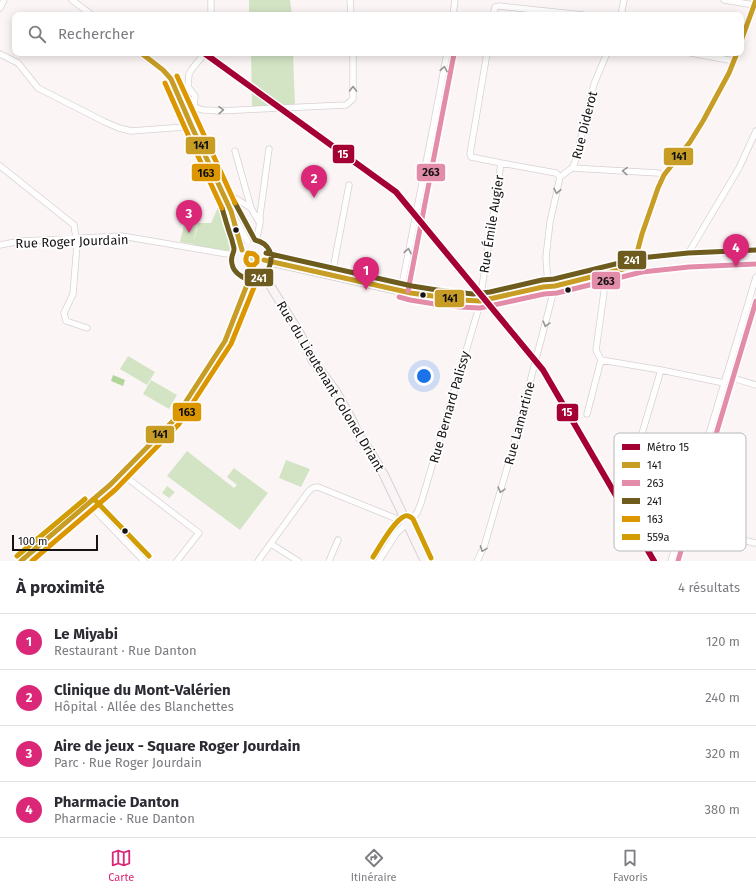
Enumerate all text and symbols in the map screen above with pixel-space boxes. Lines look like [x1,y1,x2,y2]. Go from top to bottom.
search box [12,12,744,56]
icon: search [26,23,48,45]
text: Rechercher [58,25,134,43]
one-way arrow [439,66,447,72]
one-way arrow [349,86,357,92]
street label: Rue Diderot [569,89,600,161]
one-way arrow [218,106,224,114]
line badge: 141 [185,136,216,155]
text: 141 [193,139,209,152]
line badge: 15 [332,144,355,164]
line badge: 141 [663,147,694,166]
text: 15 [338,148,349,161]
text: 141 [671,150,687,163]
line badge: 163 [191,163,221,182]
line badge: 263 [416,163,446,182]
pin: 2 [301,165,327,198]
text: 263 [422,166,440,179]
text: 163 [198,167,215,180]
one-way arrow [622,167,628,175]
street label: Rue Émile Augier [476,174,507,274]
one-way arrow [553,188,561,195]
pin: 3 [176,200,202,233]
unlabelled marker [231,225,241,235]
street label: Rue Roger Jourdain [15,232,129,251]
pin: 4 [723,234,749,267]
one-way arrow [404,248,412,255]
line badge: 241 [617,250,647,270]
text: 241 [624,254,640,267]
pin: 1 [353,257,379,290]
line badge: 241 [244,268,274,287]
line badge: 263 [591,271,621,290]
text: 241 [251,272,267,285]
text: 263 [597,275,615,288]
unlabelled marker [563,285,573,295]
line badge: 141 [434,289,465,308]
unlabelled marker [418,290,428,300]
text: 141 [442,292,458,305]
street label: Rue du Lieutenant Colonel Driant [274,298,388,474]
one-way arrow [542,320,551,327]
street label: Rue Bernard Palissy [426,349,473,465]
your location [414,366,434,386]
street label: Rue Lamartine [501,380,538,466]
line badge: 163 [172,402,202,422]
line badge: 15 [556,403,579,422]
text: 163 [179,406,196,419]
text: 15 [562,406,573,419]
line badge: 141 [145,425,175,444]
text: 141 [152,428,168,441]
legend [614,433,746,551]
text: Métro 15 [647,441,690,454]
text: 141 [647,459,662,472]
text: 263 [647,477,664,490]
one-way arrow [497,486,506,493]
text: 241 [647,495,662,508]
text: 163 [647,513,663,526]
unlabelled marker [120,526,130,536]
text: 559a [647,531,669,544]
scale bar [12,533,98,552]
text: 100 m [18,535,47,548]
one-way arrow [479,545,487,552]
text: À proximité [16,577,105,598]
text: 4 résultats [678,580,740,595]
text: Le Miyabi [54,625,118,643]
text: 1 [26,634,32,649]
text: 120 m [706,634,740,649]
text: Restaurant · Rue Danton [54,643,197,658]
text: Clinique du Mont-Valérien [54,681,231,699]
text: 2 [26,690,32,705]
text: 240 m [705,690,740,705]
text: Hôpital · Allée des Blanchettes [54,699,234,714]
text: Aire de jeux - Square Roger Jourdain [54,737,300,755]
text: 3 [26,746,32,761]
text: 320 m [705,746,740,761]
text: Parc · Rue Roger Jourdain [54,755,202,770]
text: Pharmacie Danton [54,793,179,811]
text: 4 [25,802,33,817]
text: 380 m [705,802,740,817]
text: Pharmacie · Rue Danton [54,811,195,826]
tab: Carte [108,847,134,884]
tab: Itinéraire [351,847,396,884]
tab: Favoris [613,847,648,884]

